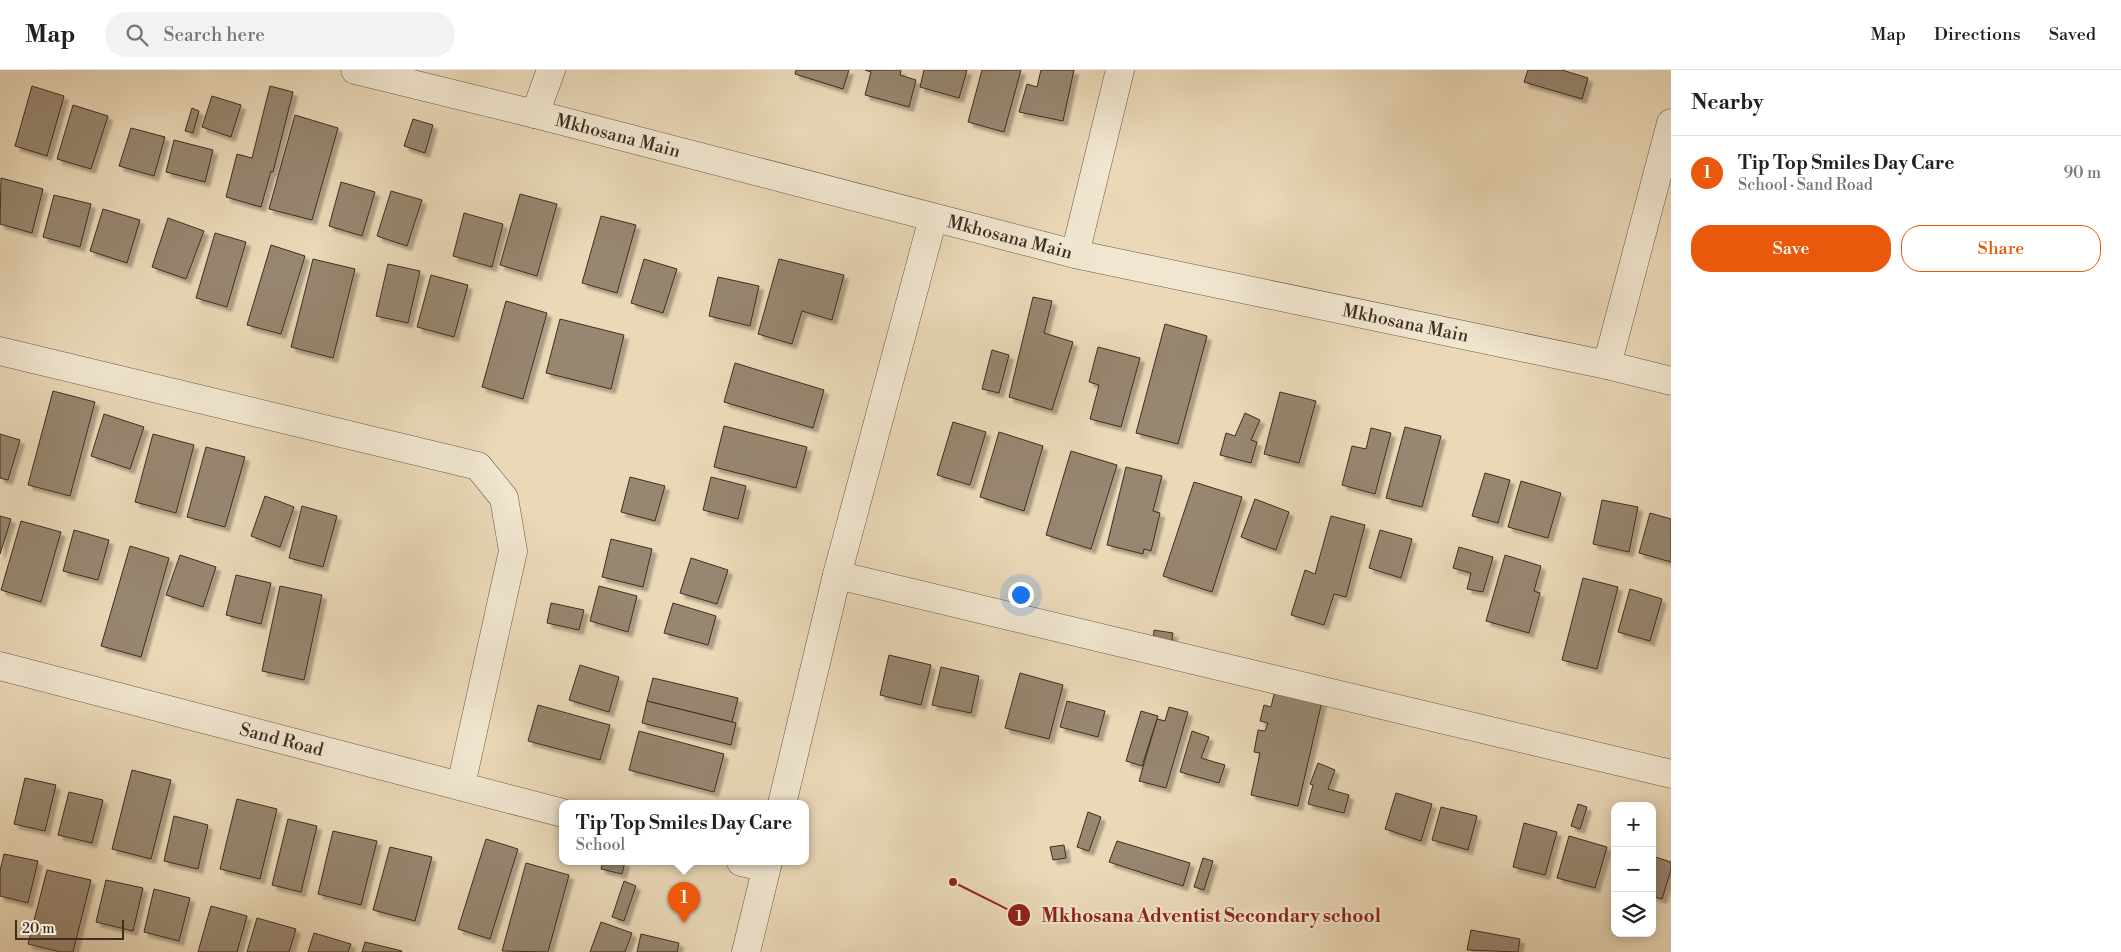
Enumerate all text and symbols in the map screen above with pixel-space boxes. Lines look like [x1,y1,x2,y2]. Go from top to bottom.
search box [105,12,455,57]
text: Map [25,20,75,50]
icon: search [123,21,151,49]
text: Search here [163,23,265,47]
text: Map [1870,23,1906,46]
text: Directions [1934,23,2021,46]
text: Saved [2049,23,2096,46]
text: Nearby [1691,90,1764,116]
street label: Mkhosana Main [553,109,683,163]
text: Tip Top Smiles Day Care [1738,151,1954,175]
text: 1 [1703,163,1711,183]
text: 90 m [2063,163,2101,183]
text: School · Sand Road [1738,175,1873,195]
street label: Mkhosana Main [945,210,1075,265]
button: Save [1691,225,1891,272]
button: Share [1901,225,2101,272]
street label: Mkhosana Main [1340,299,1471,348]
your location [1008,582,1034,608]
street label: Sand Road [237,718,327,762]
popup [559,800,809,865]
map controls [1611,802,1656,937]
button: + [1611,802,1656,847]
text: Tip Top Smiles Day Care [576,811,792,835]
text: School [576,835,625,855]
button: − [1611,847,1656,892]
pin: 1 [668,882,700,923]
button: layers [1611,892,1656,937]
callout: Mkhosana Adventist Secondary school [1006,898,1391,932]
text: Mkhosana Adventist Secondary school [1041,904,1381,928]
text: 1 [1015,907,1023,926]
scale bar [15,917,124,940]
text: 20 m [22,920,54,938]

